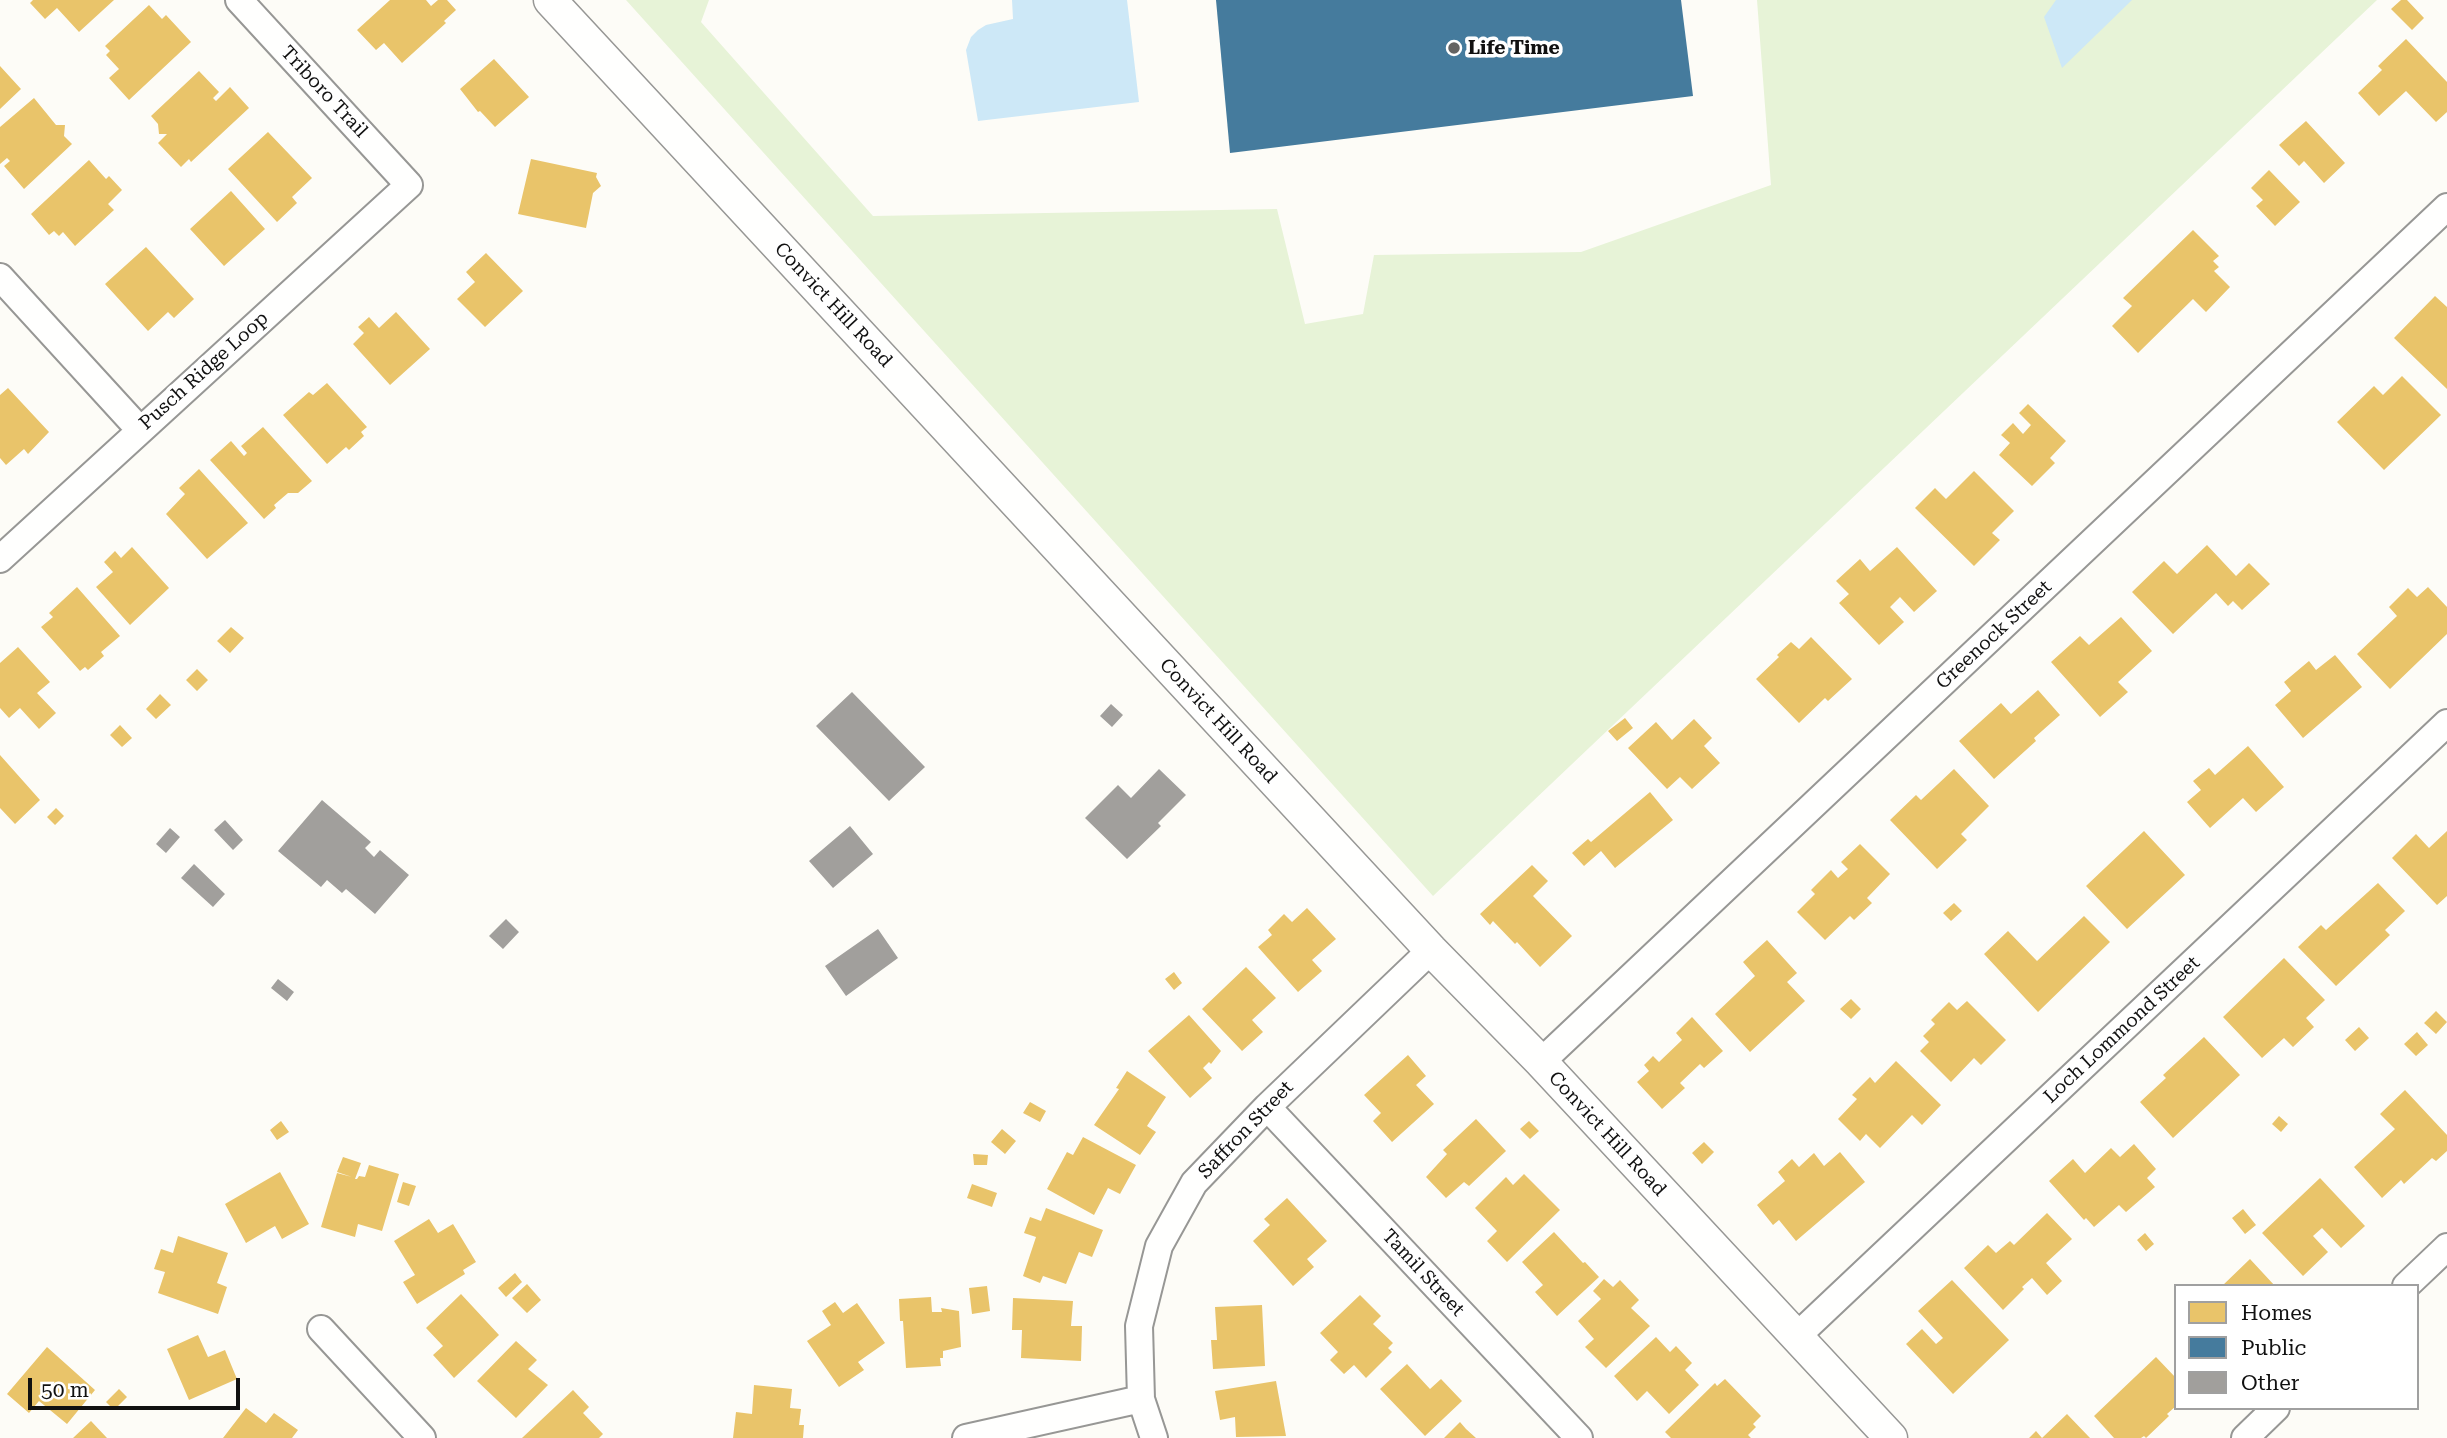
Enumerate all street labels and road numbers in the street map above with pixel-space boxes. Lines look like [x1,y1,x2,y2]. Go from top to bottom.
street label: Triboro Trail [276,42,372,142]
street label: Convict Hill Road [769,238,897,372]
street label: Pusch Ridge Loop [135,307,273,435]
street label: Greenock Street [1932,576,2056,694]
street label: Convict Hill Road [1154,654,1282,788]
street label: Loch Lommond Street [2039,952,2205,1108]
street label: Convict Hill Road [1543,1067,1671,1201]
street label: Saffron Street [1194,1076,1298,1184]
street label: Tamil Street [1377,1225,1469,1321]

